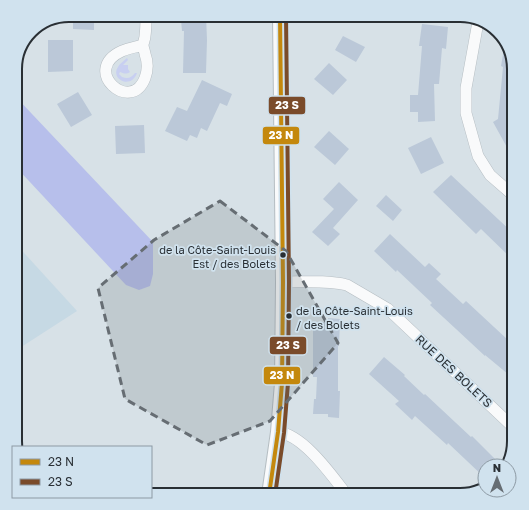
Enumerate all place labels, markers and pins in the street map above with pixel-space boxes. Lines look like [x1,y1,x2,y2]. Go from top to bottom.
place label: de la Côte-Saint-Louis Est / des Bolets [159,243,276,270]
marker: de la Côte-Saint-Louis Est / des Bolets [278,250,288,260]
place label: de la Côte-Saint-Louis / des Bolets [296,304,413,331]
marker: de la Côte-Saint-Louis / des Bolets [284,311,294,321]

